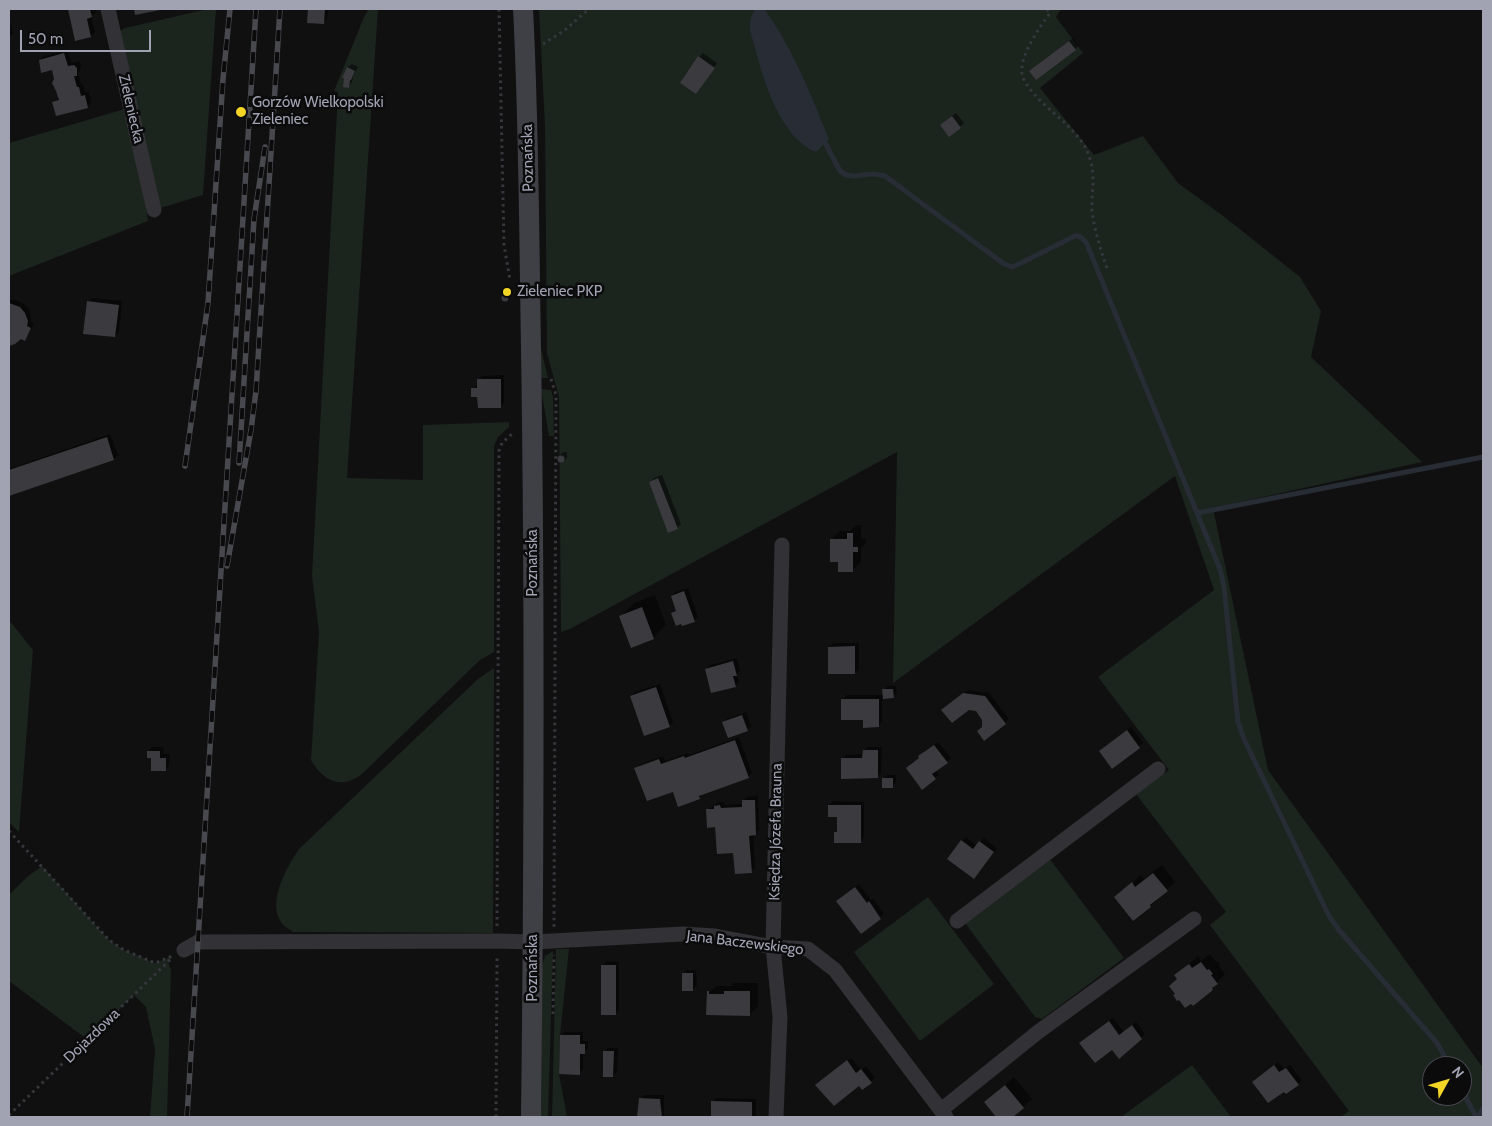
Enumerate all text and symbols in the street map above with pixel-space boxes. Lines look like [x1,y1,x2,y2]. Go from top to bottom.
scale bar [22,20,154,52]
text: 50 m [28,30,63,48]
street label: Zieleniecka [114,73,148,145]
place label: Gorzów Wielkopolski Zieleniec [252,94,384,129]
marker: Gorzów Wielkopolski Zieleniec [234,105,248,119]
street label: Poznańska [518,124,538,192]
place label: Zieleniec PKP [517,283,602,301]
marker: Zieleniec PKP [501,286,513,298]
street label: Poznańska [524,529,542,597]
street label: Księdza Józefa Brauna [766,763,786,901]
street label: Jana Baczewskiego [685,927,805,959]
street label: Poznańska [524,934,542,1002]
street label: Dojazdowa [60,1005,124,1067]
north arrow [1422,1056,1472,1106]
text: N [1448,1063,1468,1082]

